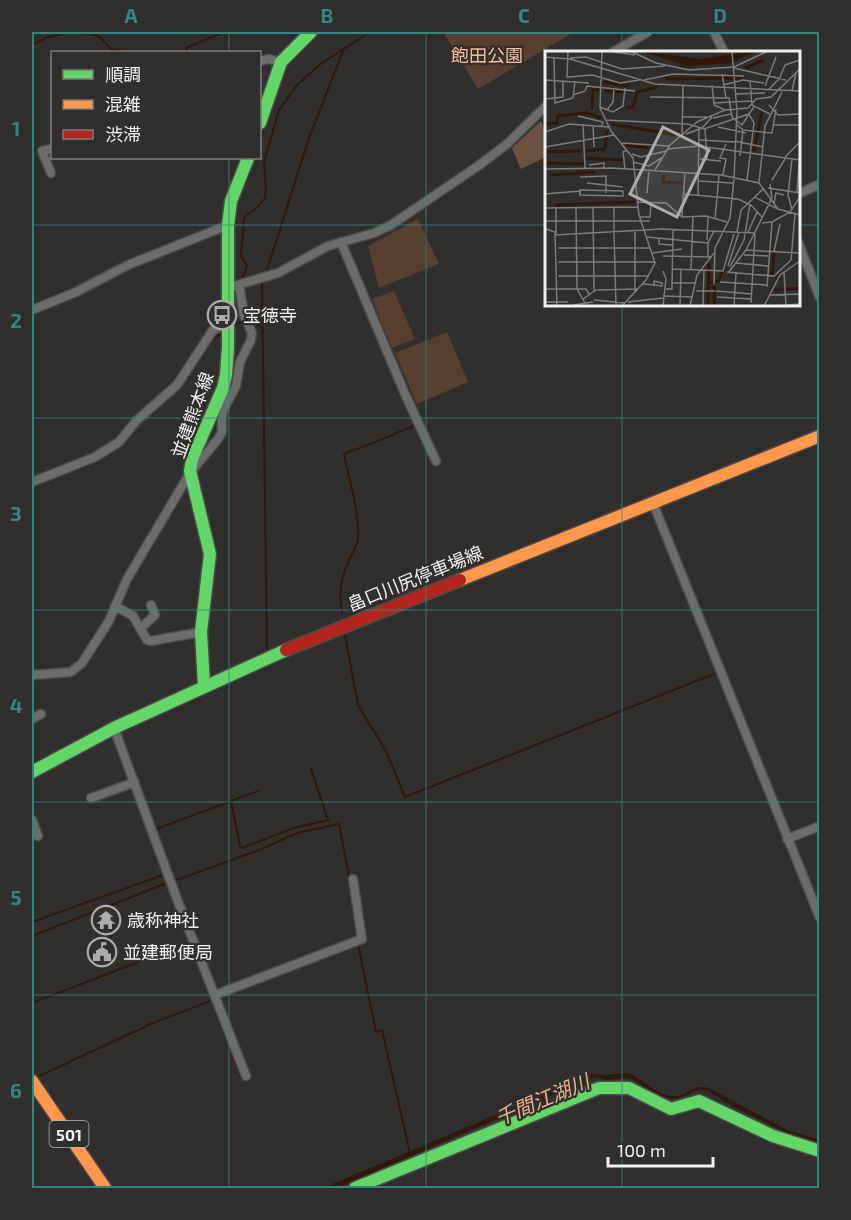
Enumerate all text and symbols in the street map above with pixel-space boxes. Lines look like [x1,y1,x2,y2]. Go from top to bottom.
text: A [124,3,138,27]
text: B [321,3,333,27]
text: C [518,3,530,27]
text: D [713,3,727,27]
park label: 飽田公園 [451,44,523,66]
legend [51,51,261,159]
inset map [545,51,800,306]
text: 順調 [105,63,141,85]
text: 混雑 [105,93,141,115]
text: 1 [12,116,20,140]
text: 渋滞 [105,123,141,145]
bus stop icon: 宝徳寺 [206,299,238,331]
place label: 宝徳寺 [243,304,297,326]
text: 2 [10,308,22,332]
street label: 並建熊本線 [166,369,218,461]
text: 3 [10,501,22,525]
street label: 畠口川尻停車場線 [344,541,486,615]
text: 4 [10,693,23,717]
text: 5 [10,885,22,909]
temple icon: 歳称神社 [90,904,122,936]
place label: 歳称神社 [127,909,199,931]
public building icon: 並建郵便局 [86,936,118,968]
place label: 並建郵便局 [123,941,213,963]
water label: 千間江湖川 [491,1068,595,1130]
text: 6 [10,1078,22,1102]
road number: 501 [50,1121,88,1147]
scale bar [608,1130,713,1168]
text: 100 m [617,1139,666,1161]

